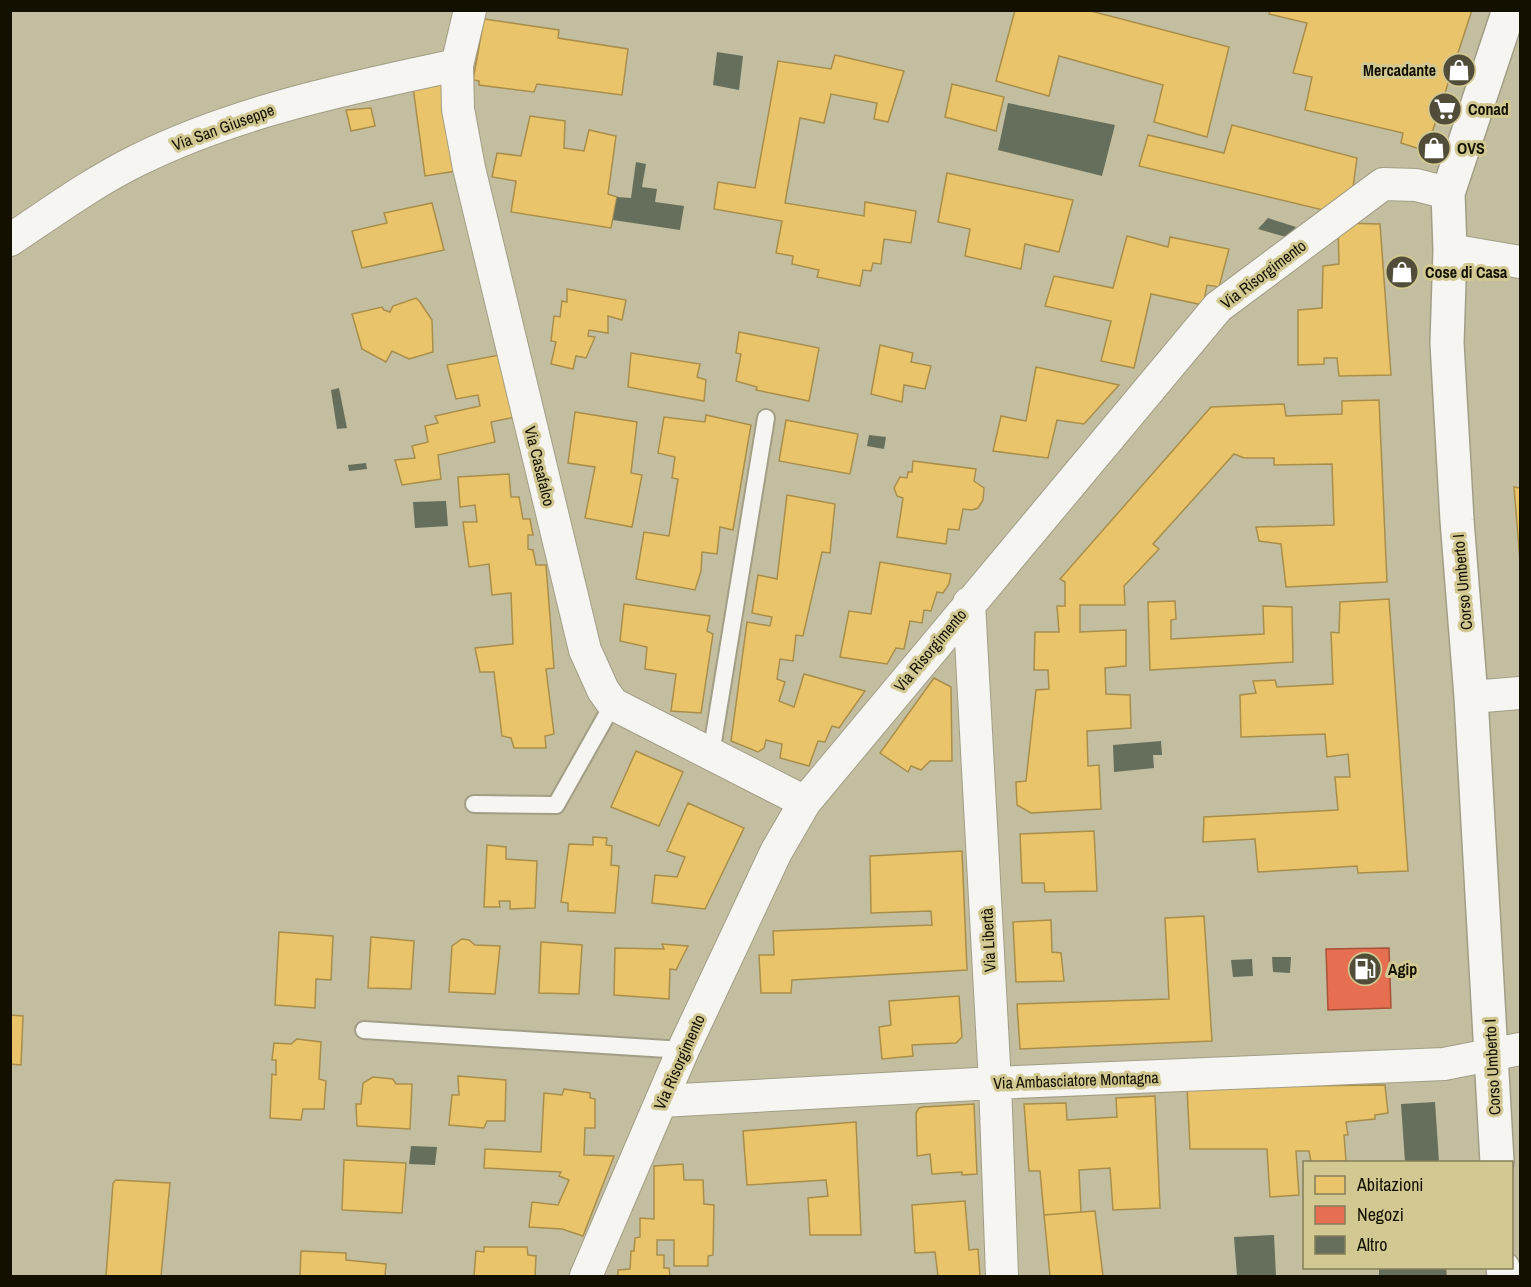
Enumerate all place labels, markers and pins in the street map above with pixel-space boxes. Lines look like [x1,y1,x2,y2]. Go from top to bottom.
shop icon: Mercadante [1441,52,1477,88]
place label: Mercadante [1363,59,1436,81]
supermarket icon: Conad [1427,91,1463,127]
place label: Conad [1468,98,1509,120]
shop icon: OVS [1416,130,1452,166]
place label: OVS [1457,137,1485,159]
shop icon: Cose di Casa [1384,254,1420,290]
place label: Cose di Casa [1425,261,1508,283]
fuel station icon: Agip [1347,951,1383,987]
place label: Agip [1388,958,1417,980]

